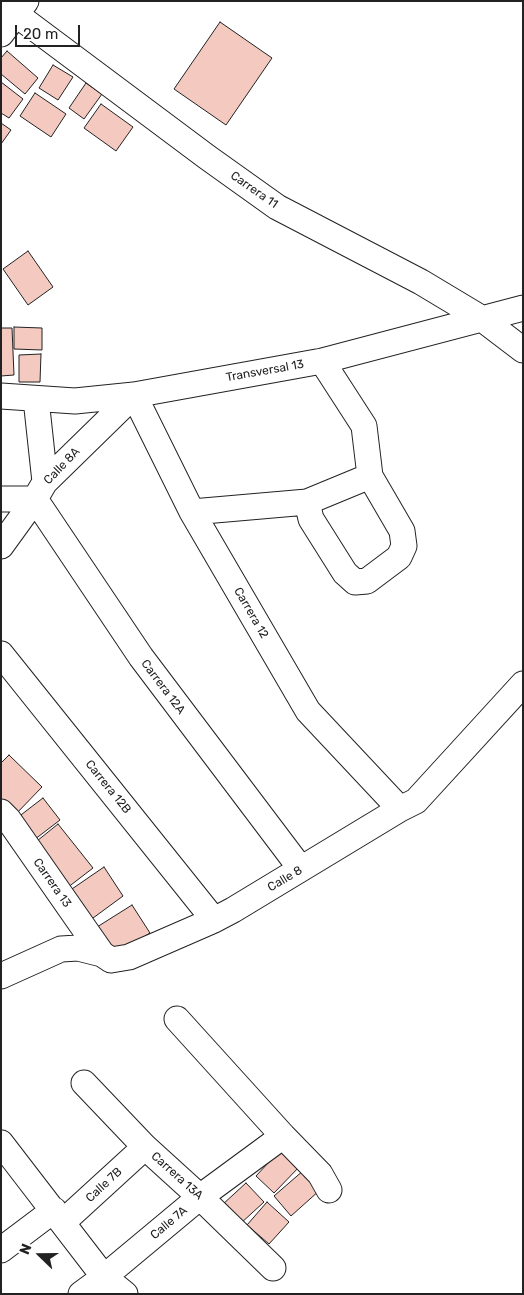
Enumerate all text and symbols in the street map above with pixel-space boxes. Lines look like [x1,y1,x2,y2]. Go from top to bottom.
scale bar [18,15,82,47]
text: 20 m [23,25,58,43]
street label: Carrera 11 [227,168,281,212]
street label: Transversal 13 [225,357,305,385]
street label: Calle 8A [41,445,83,487]
street label: Carrera 12 [231,585,271,641]
street label: Carrera 12A [138,657,188,717]
street label: Carrera 12B [82,757,134,817]
street label: Carrera 13 [30,856,74,910]
street label: Calle 8 [265,863,305,895]
street label: Carrera 13A [148,1149,206,1203]
street label: Calle 7B [83,1165,125,1205]
street label: Calle 7A [148,1203,190,1243]
north arrow [15,1230,65,1280]
text: N [16,1241,35,1257]

